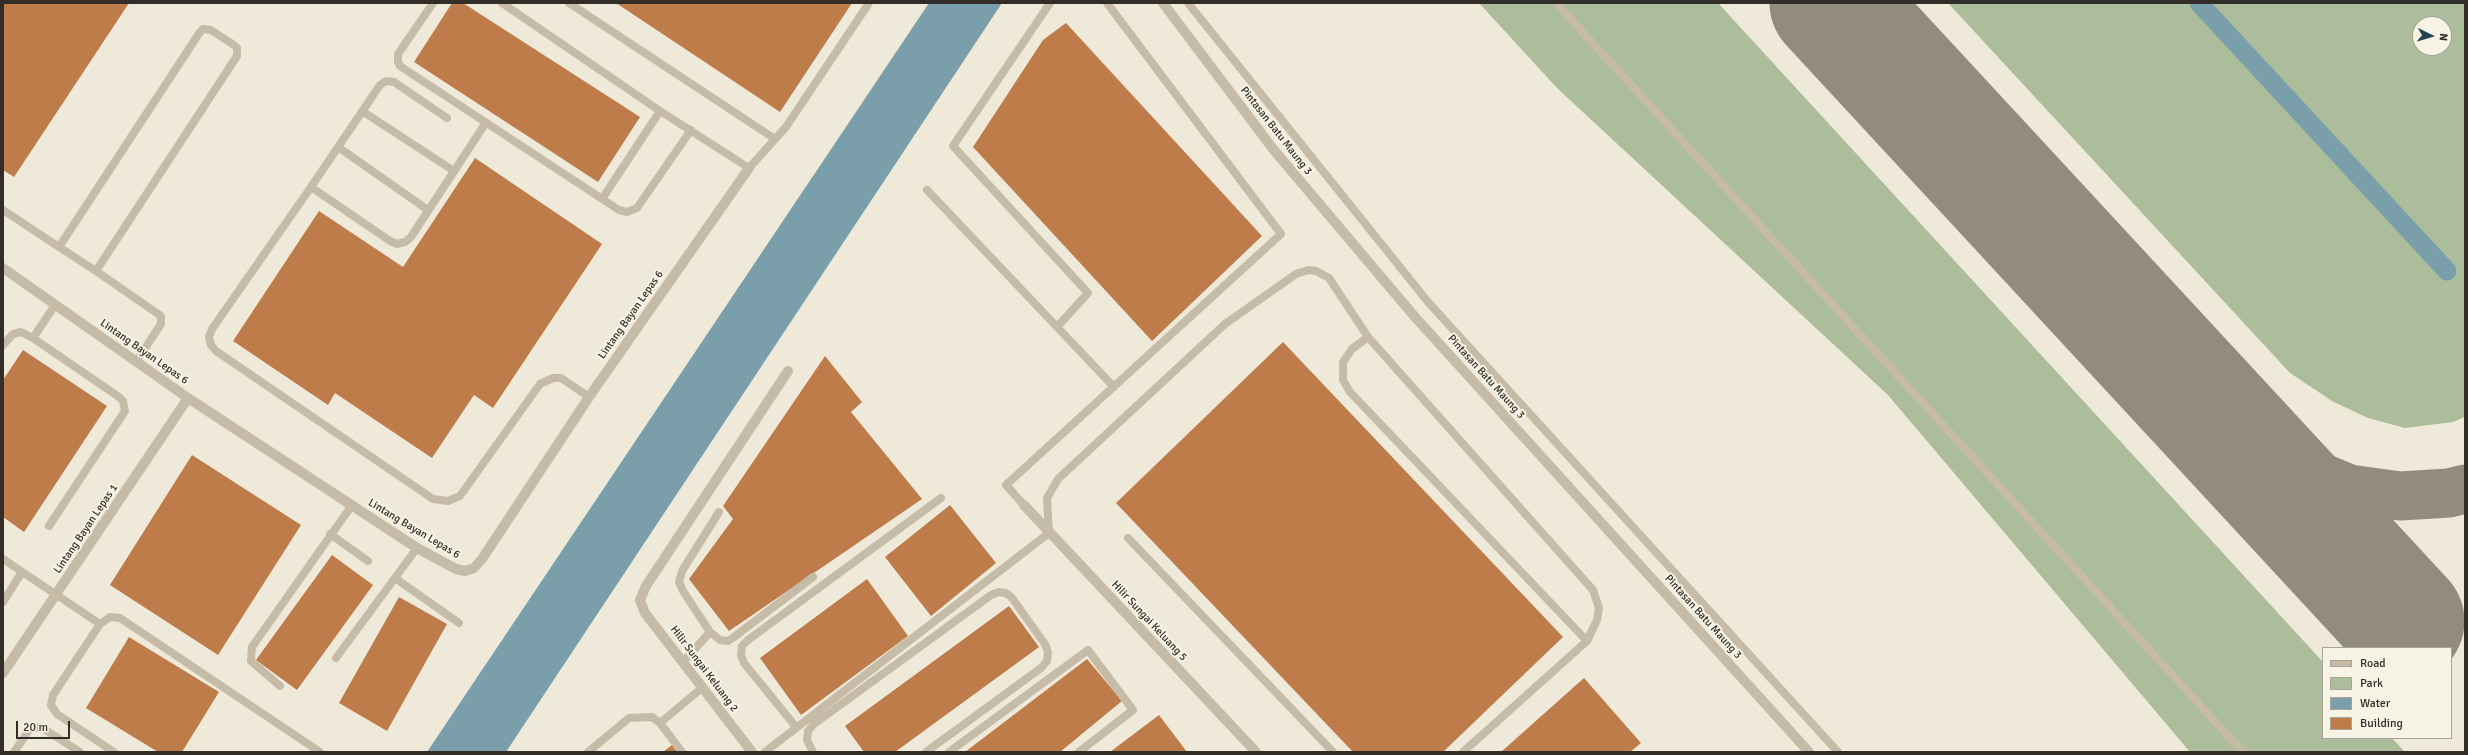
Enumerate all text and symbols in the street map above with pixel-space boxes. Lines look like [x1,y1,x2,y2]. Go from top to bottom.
north arrow [2412,16,2452,56]
text: N [2437,33,2450,41]
street label: Pintasan Batu Maung 3 [1237,84,1315,178]
street label: Lintang Bayan Lepas 6 [596,268,666,362]
street label: Lintang Bayan Lepas 6 [97,317,191,387]
street label: Pintasan Batu Maung 3 [1445,332,1527,422]
street label: Lintang Bayan Lepas 1 [51,482,121,576]
street label: Lintang Bayan Lepas 6 [366,496,462,562]
street label: Pintasan Batu Maung 3 [1662,572,1744,662]
street label: Hilir Sungai Keluang 5 [1108,578,1190,664]
street label: Hilir Sungai Keluang 2 [667,623,741,715]
legend [2322,647,2452,739]
text: Road [2360,656,2386,671]
text: Park [2360,676,2383,691]
text: Water [2360,696,2390,711]
scale bar [18,713,72,739]
text: Building [2360,716,2403,731]
text: 20 m [23,720,48,735]

